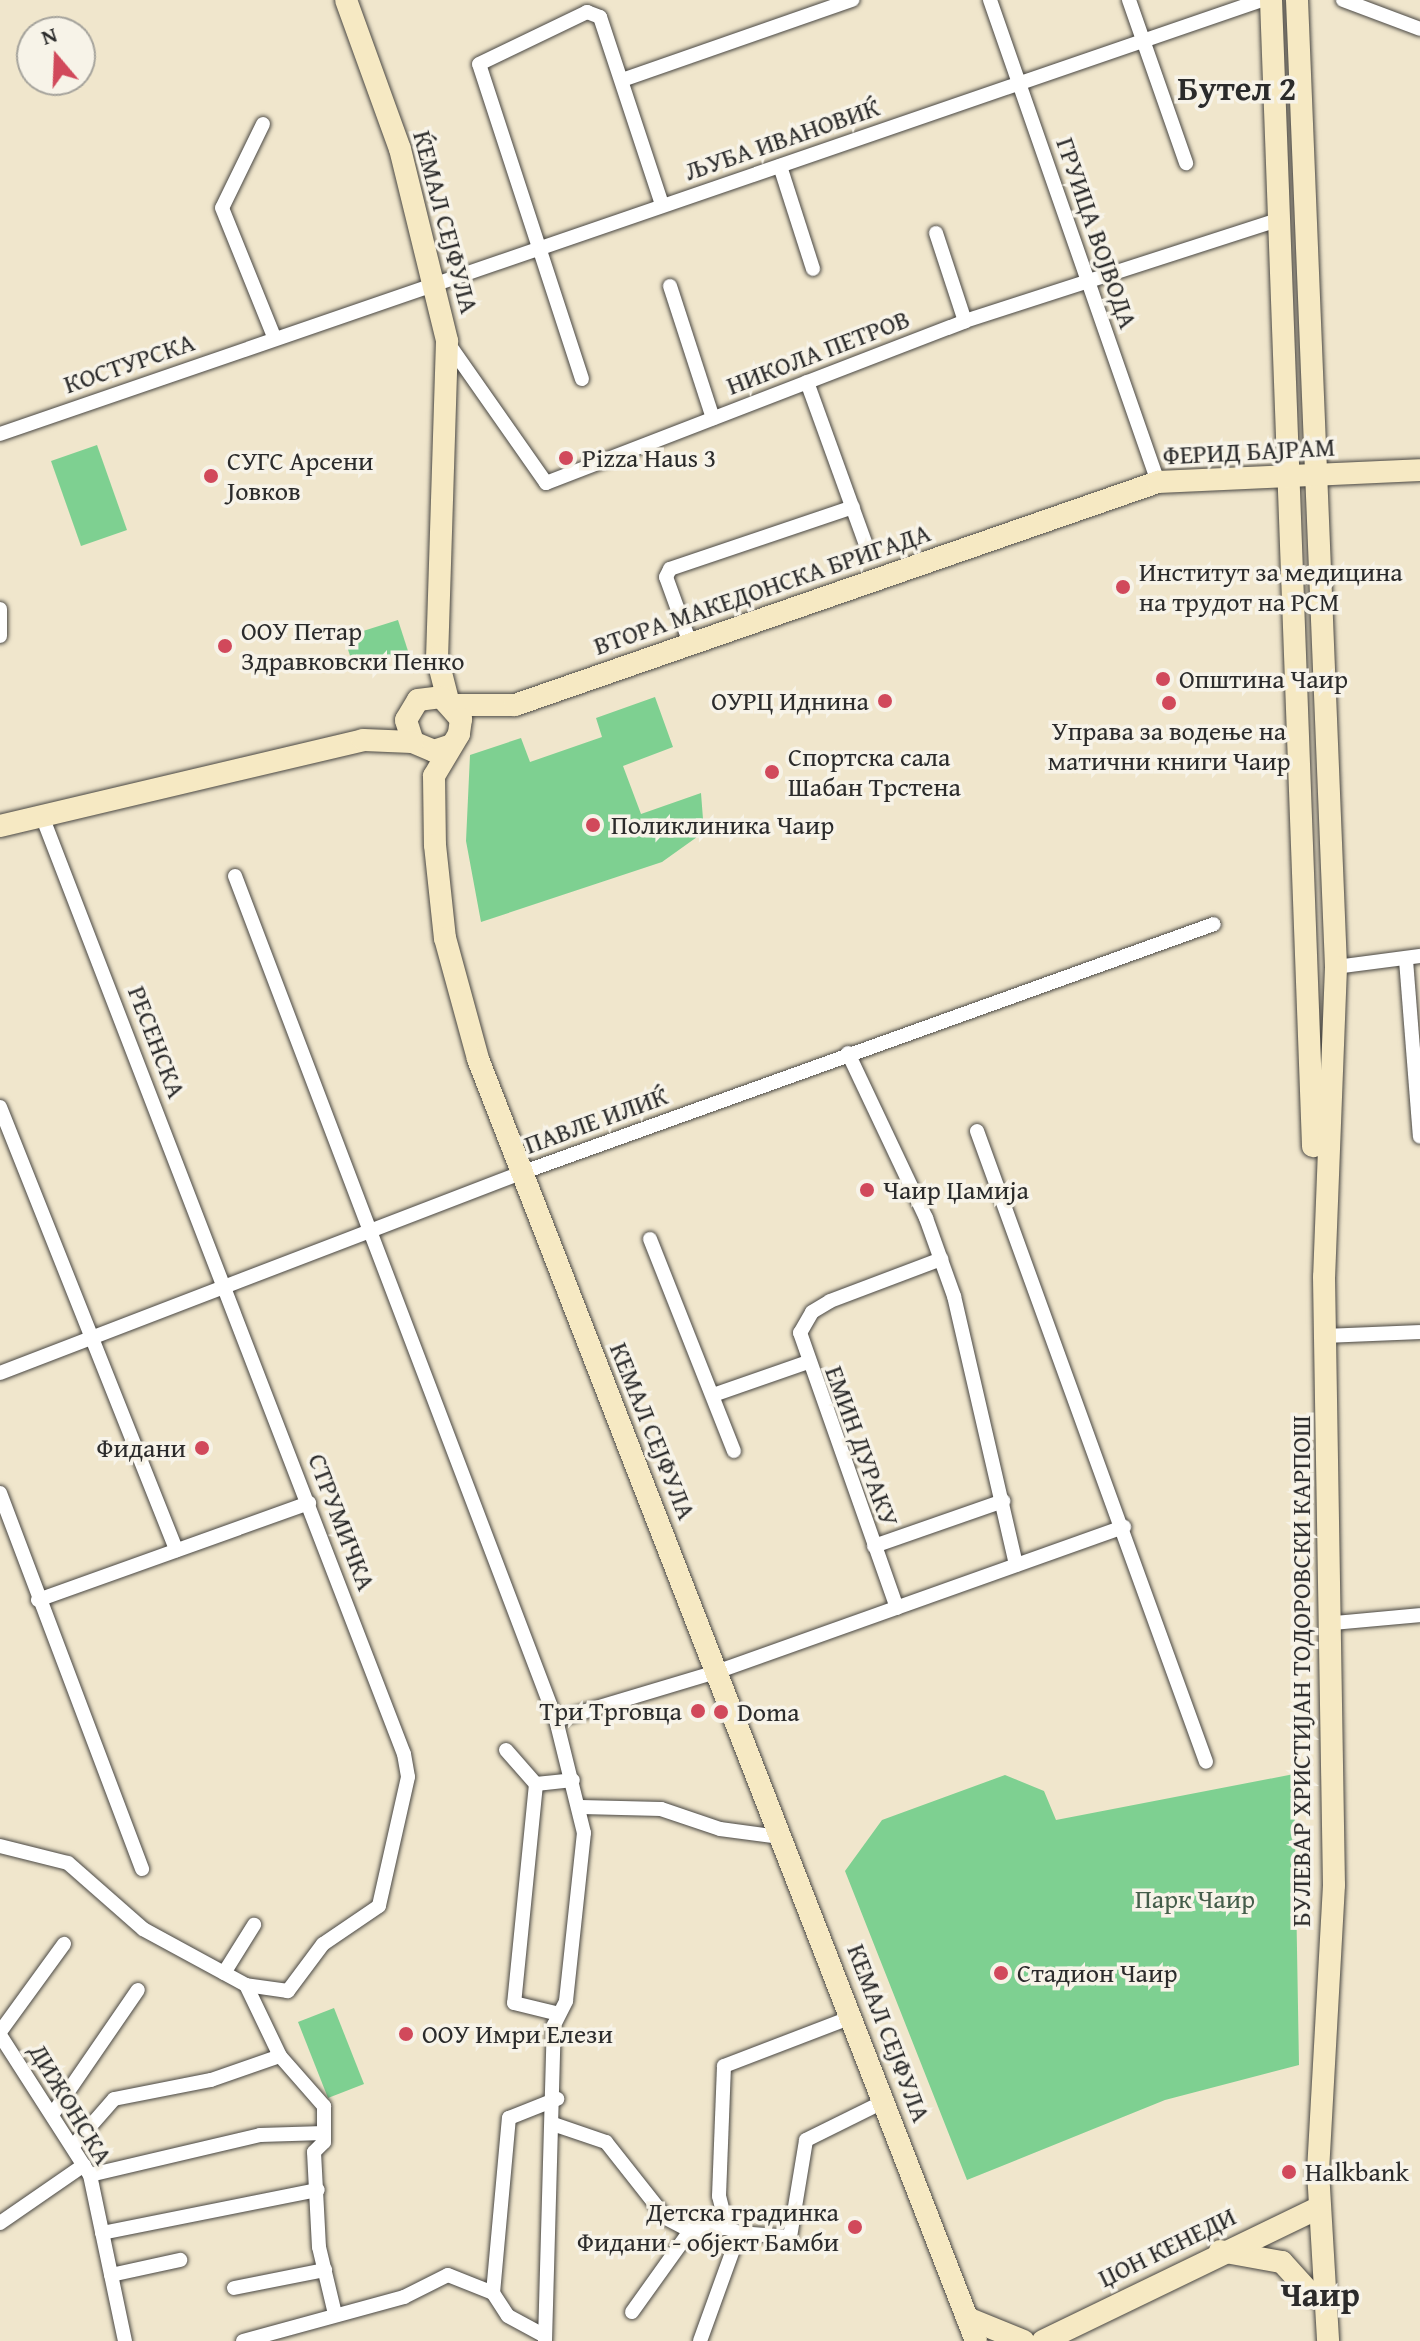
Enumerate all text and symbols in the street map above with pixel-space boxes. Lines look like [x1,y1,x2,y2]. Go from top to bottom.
north arrow [16,16,96,96]
text: N [37,18,61,53]
district label: Бутел 2 [1178,68,1296,108]
street label: ЉУБА ИВАНОВИЌ [680,91,884,187]
street label: ЌЕМАЛ СЕЈФУЛА [407,127,485,317]
street label: ГРУИЦА ВОЈВОДА [1050,133,1144,333]
street label: НИКОЛА ПЕТРОВ [722,303,914,401]
street label: КОСТУРСКА [60,326,198,400]
street label: ФЕРИД БАЈРАМ [1162,431,1336,471]
place label: Pizza Haus 3 [582,442,716,474]
place label: СУГС Арсени Јовков [227,445,374,506]
marker: Pizza Haus 3 [557,449,575,467]
marker: СУГС Арсени Јовков [202,467,220,485]
street label: ВТОРА МАКЕДОНСКА БРИГАДА [590,517,934,661]
place label: Институт за медицина на трудот на РСМ [1139,556,1403,618]
marker: Институт за медицина на трудот на РСМ [1114,578,1132,596]
place label: ООУ Петар Здравковски Пенко [241,615,464,676]
marker: ООУ Петар Здравковски Пенко [216,637,234,655]
place label: Општина Чаир [1179,663,1348,695]
marker: Општина Чаир [1154,670,1172,688]
place label: ОУРЦ Иднина [711,685,869,717]
marker: ОУРЦ Иднина [876,692,894,710]
marker: Управа за водење на матични книги Чаир [1160,694,1178,712]
place label: Управа за водење на матични книги Чаир [1047,715,1291,776]
place label: Спортска сала Шабан Трстена [788,741,961,802]
marker: Спортска сала Шабан Трстена [763,763,781,781]
place label: Поликлиника Чаир [611,809,834,841]
marker: Поликлиника Чаир [582,814,604,836]
street label: РЕСЕНСКА [121,982,193,1102]
street label: ПАВЛЕ ИЛИЌ [520,1080,672,1160]
place label: Чаир Џамија [883,1174,1029,1206]
marker: Чаир Џамија [858,1181,876,1199]
street label: КЕМАЛ СЕЈФУЛА [603,1338,703,1524]
street label: ЕМИН ДУРАКУ [819,1362,905,1530]
street label: БУЛЕВАР ХРИСТИЈАН ТОДОРОВСКИ КАРПОШ [1285,1415,1317,1927]
place label: Фидани [97,1432,186,1464]
marker: Фидани [193,1439,211,1457]
street label: СТРУМИЧКА [302,1449,382,1595]
place label: Три Трговца [539,1695,682,1727]
place label: Doma [737,1696,800,1728]
marker: Три Трговца [689,1702,707,1720]
marker: Doma [712,1703,730,1721]
park label: Парк Чаир [1135,1883,1255,1915]
street label: КЕМАЛ СЕЈФУЛА [841,1940,937,2126]
place label: Стадион Чаир [1017,1957,1177,1989]
marker: Стадион Чаир [992,1964,1010,1982]
place label: ООУ Имри Елези [422,2018,613,2050]
marker: ООУ Имри Елези [397,2025,415,2043]
street label: ДИЖОНСКА [23,2038,119,2170]
place label: Halkbank [1305,2156,1409,2188]
marker: Halkbank [1280,2163,1298,2181]
place label: Детска градинка Фидани - објект Бамби [577,2196,839,2258]
street label: ЏОН КЕНЕДИ [1093,2200,1241,2294]
marker: Детска градинка Фидани - објект Бамби [846,2218,864,2236]
district label: Чаир [1280,2274,1360,2314]

